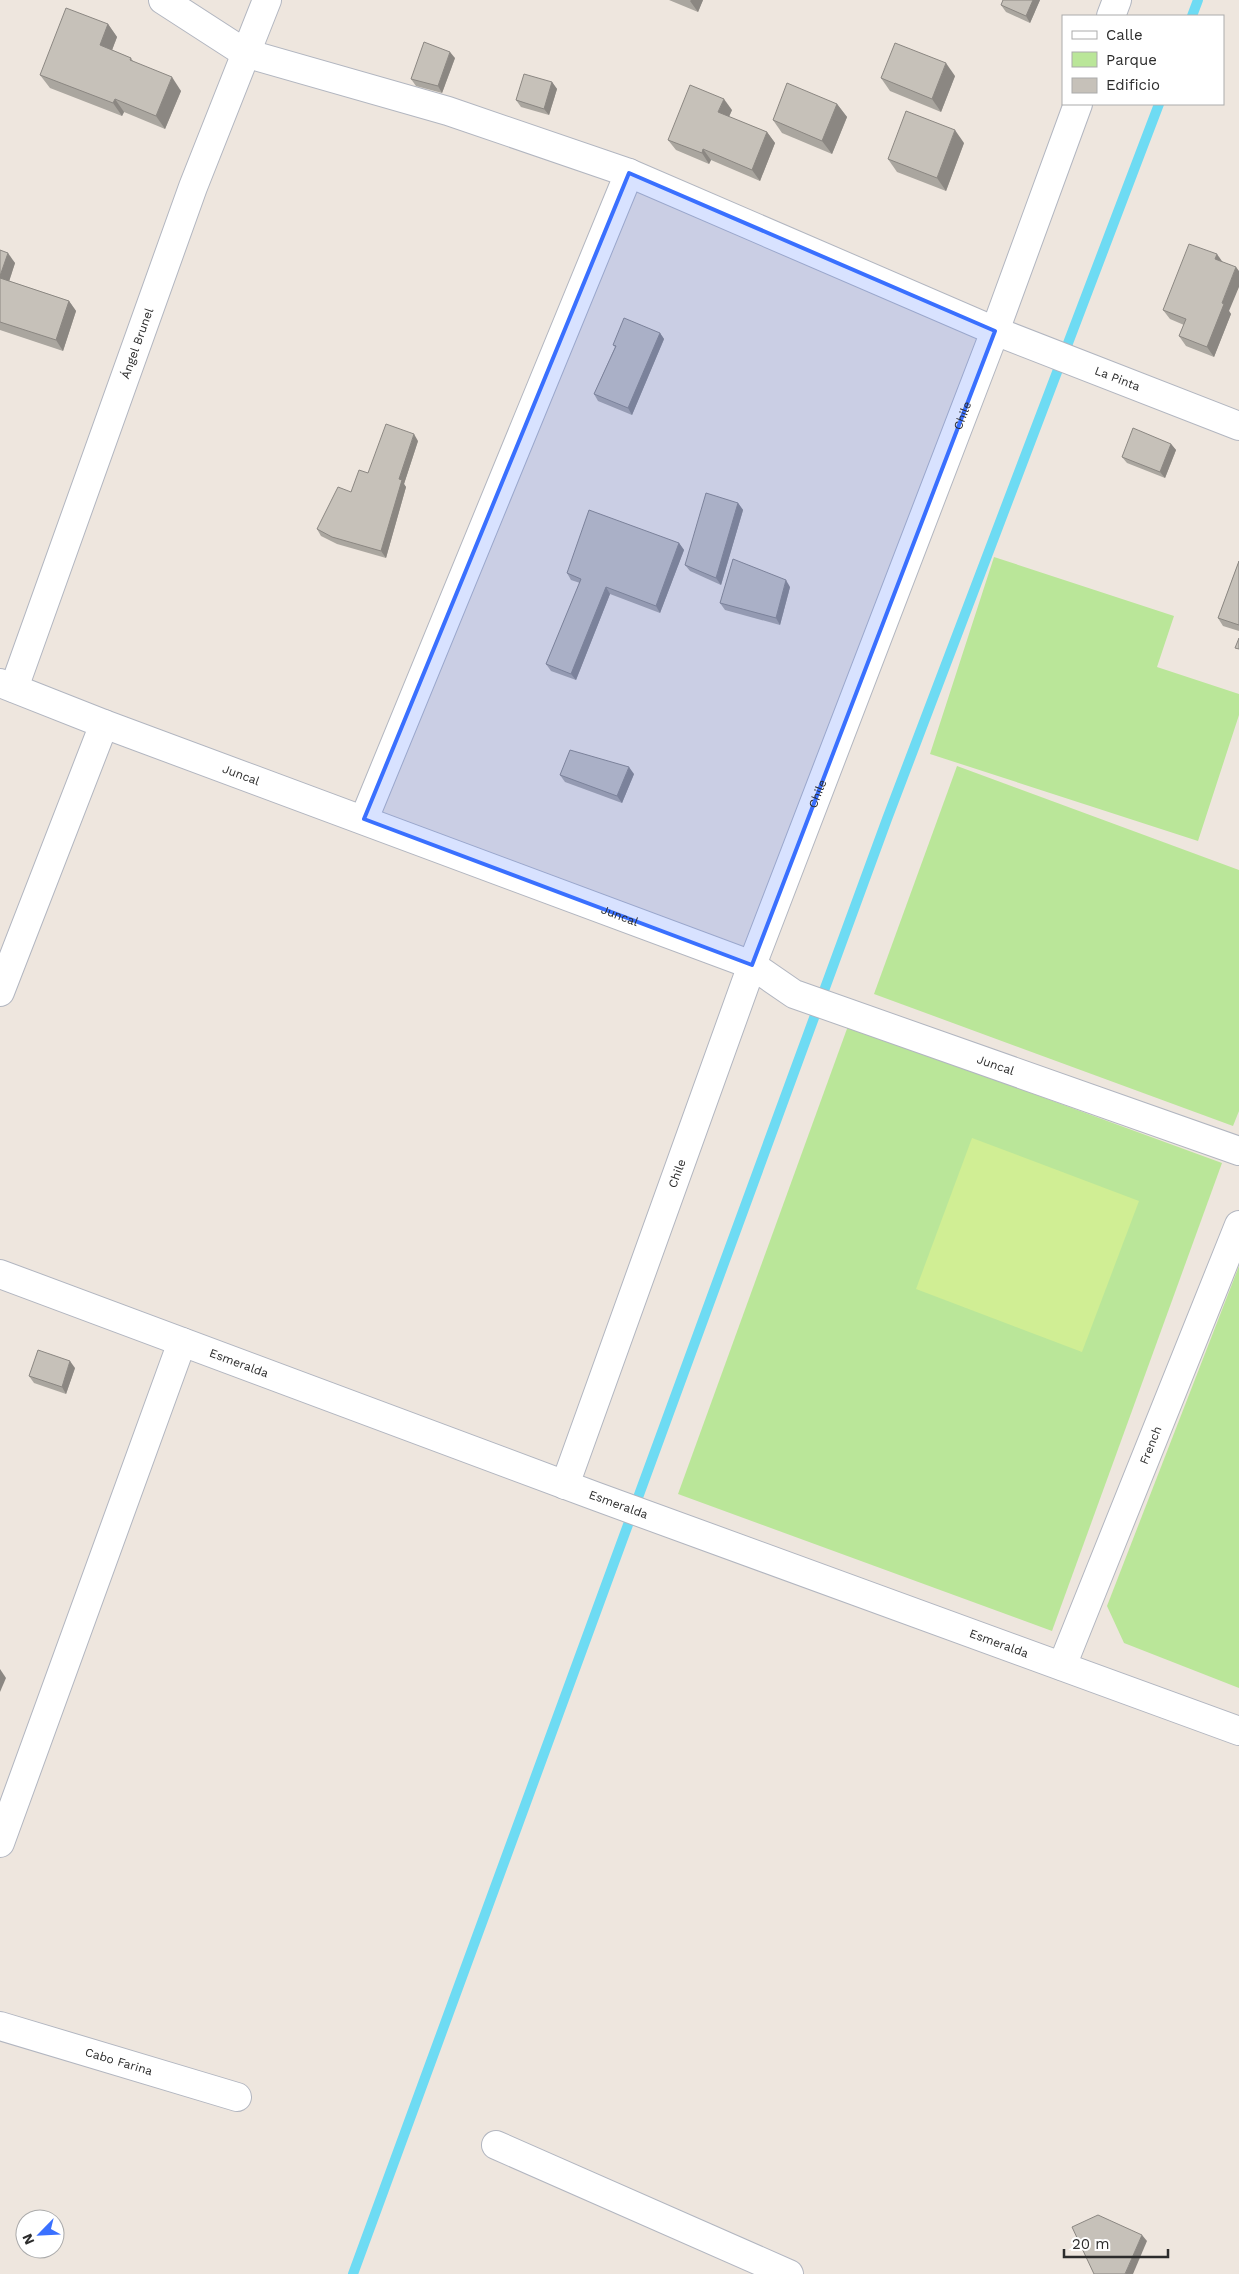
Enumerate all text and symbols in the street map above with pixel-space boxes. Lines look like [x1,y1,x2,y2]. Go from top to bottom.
legend [1062,15,1224,105]
text: Calle [1106,26,1143,44]
text: Parque [1106,51,1157,69]
text: Edificio [1106,76,1160,94]
street label: Ángel Brunel [118,306,156,381]
street label: La Pinta [1093,363,1142,394]
street label: Chile [951,399,974,432]
street label: Juncal [220,762,262,788]
street label: Chile [806,777,829,810]
street label: Juncal [599,902,641,929]
street label: Juncal [975,1052,1017,1078]
street label: Chile [665,1157,689,1190]
street label: Esmeralda [207,1346,271,1381]
street label: French [1137,1424,1165,1466]
street label: Esmeralda [587,1487,650,1522]
street label: Esmeralda [967,1626,1031,1661]
street label: Cabo Farina [83,2045,154,2078]
north arrow [15,2209,65,2259]
scale bar [1064,2226,1168,2258]
text: N [19,2231,38,2247]
text: 20 m [1072,2235,1110,2253]

